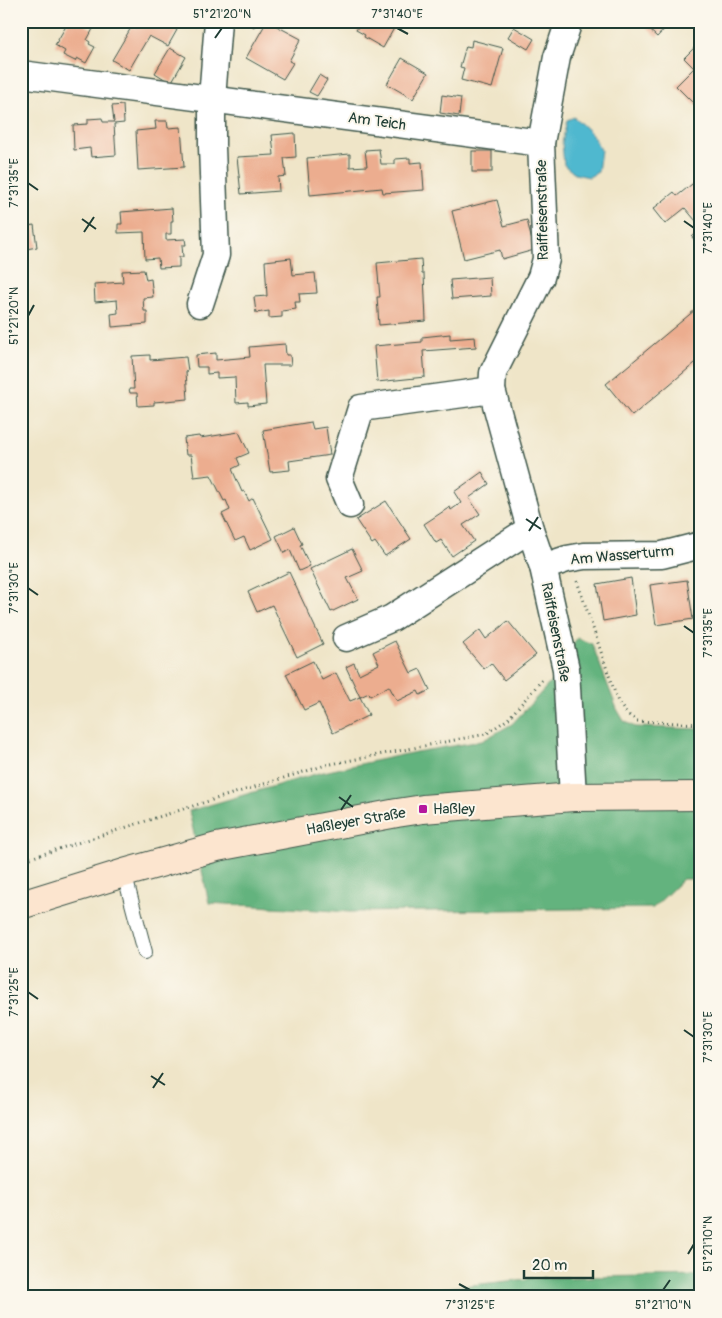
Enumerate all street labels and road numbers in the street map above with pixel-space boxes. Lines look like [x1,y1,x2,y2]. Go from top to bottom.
street label: Am Teich [347,108,407,135]
street label: Raiffeisenstraße [532,159,553,261]
street label: Am Wasserturm [569,541,675,570]
street label: Raiffeisenstraße [537,581,575,684]
street label: Haßleyer Straße [305,803,408,840]

